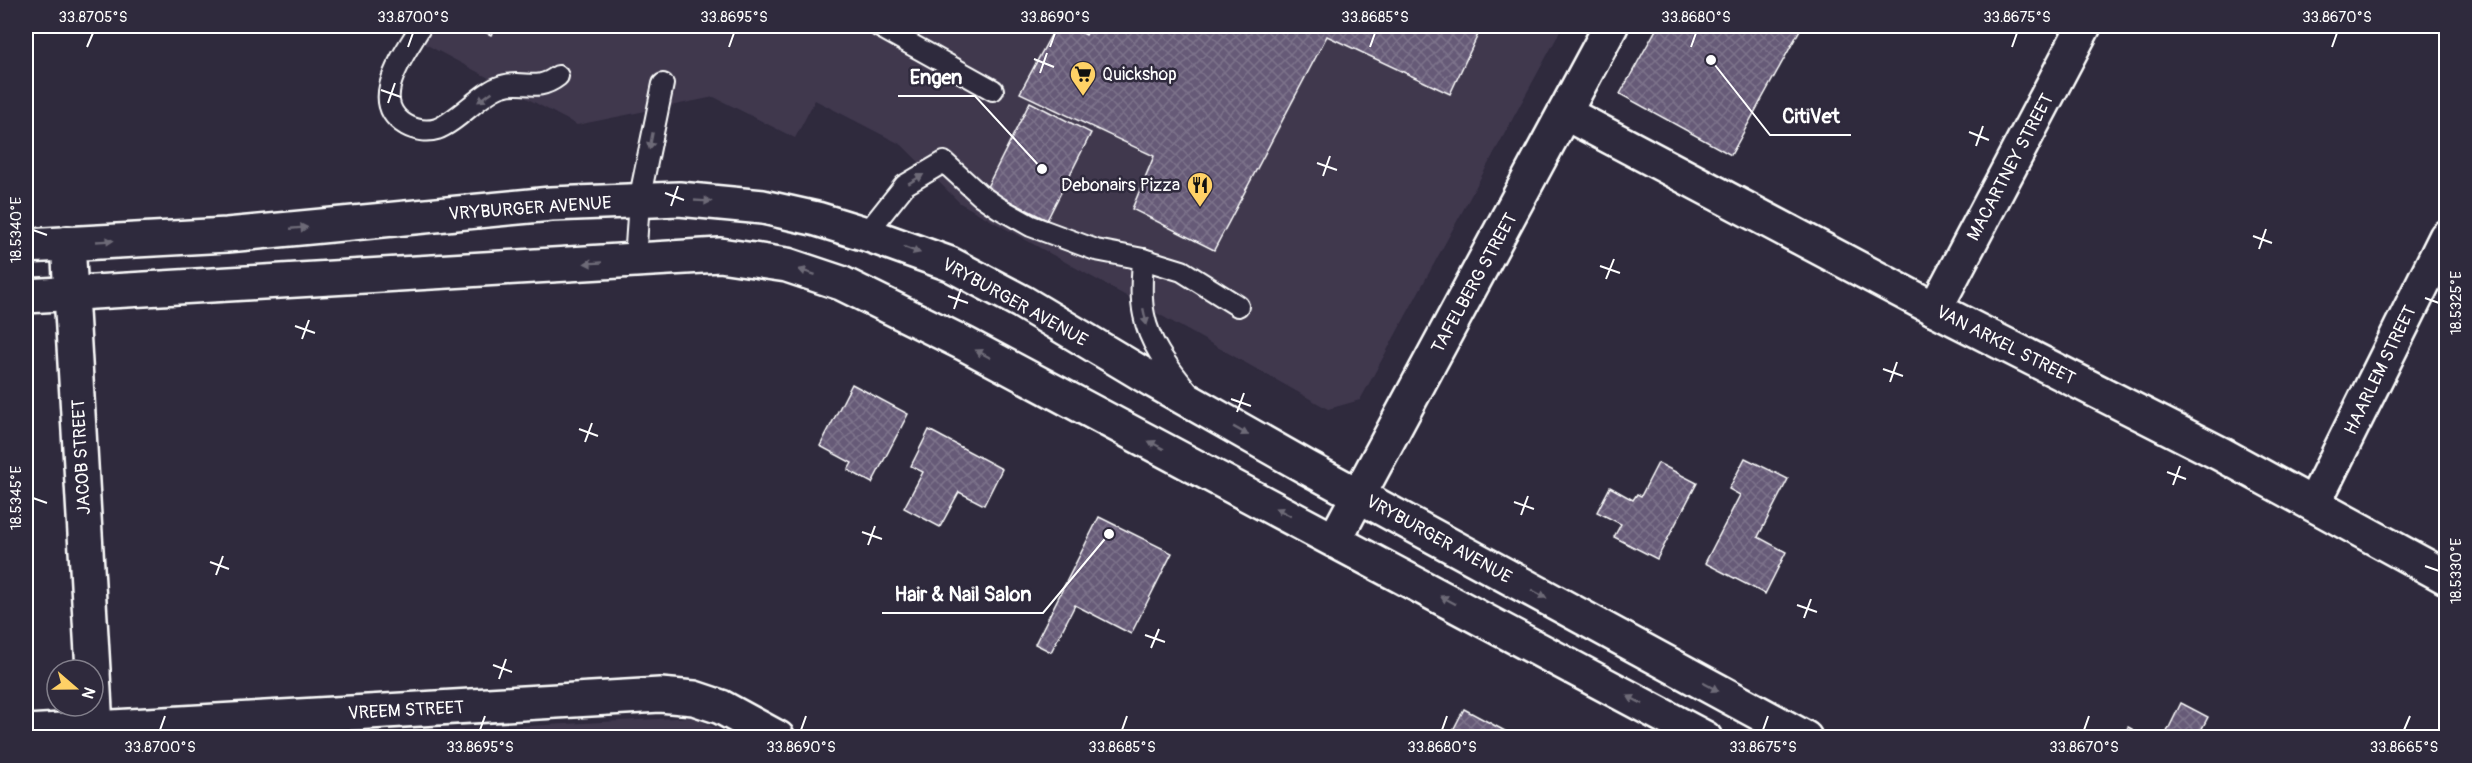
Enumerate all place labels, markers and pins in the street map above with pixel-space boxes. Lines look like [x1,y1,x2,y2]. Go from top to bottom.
callout: Engen [898,58,975,96]
supermarket icon: Quickshop [1068,59,1098,97]
place label: Quickshop [1102,63,1177,86]
callout: CitiVet [1770,97,1851,135]
restaurant icon: Debonairs Pizza [1185,170,1215,208]
place label: Debonairs Pizza [1061,174,1180,197]
callout: Hair & Nail Salon [882,575,1043,613]

